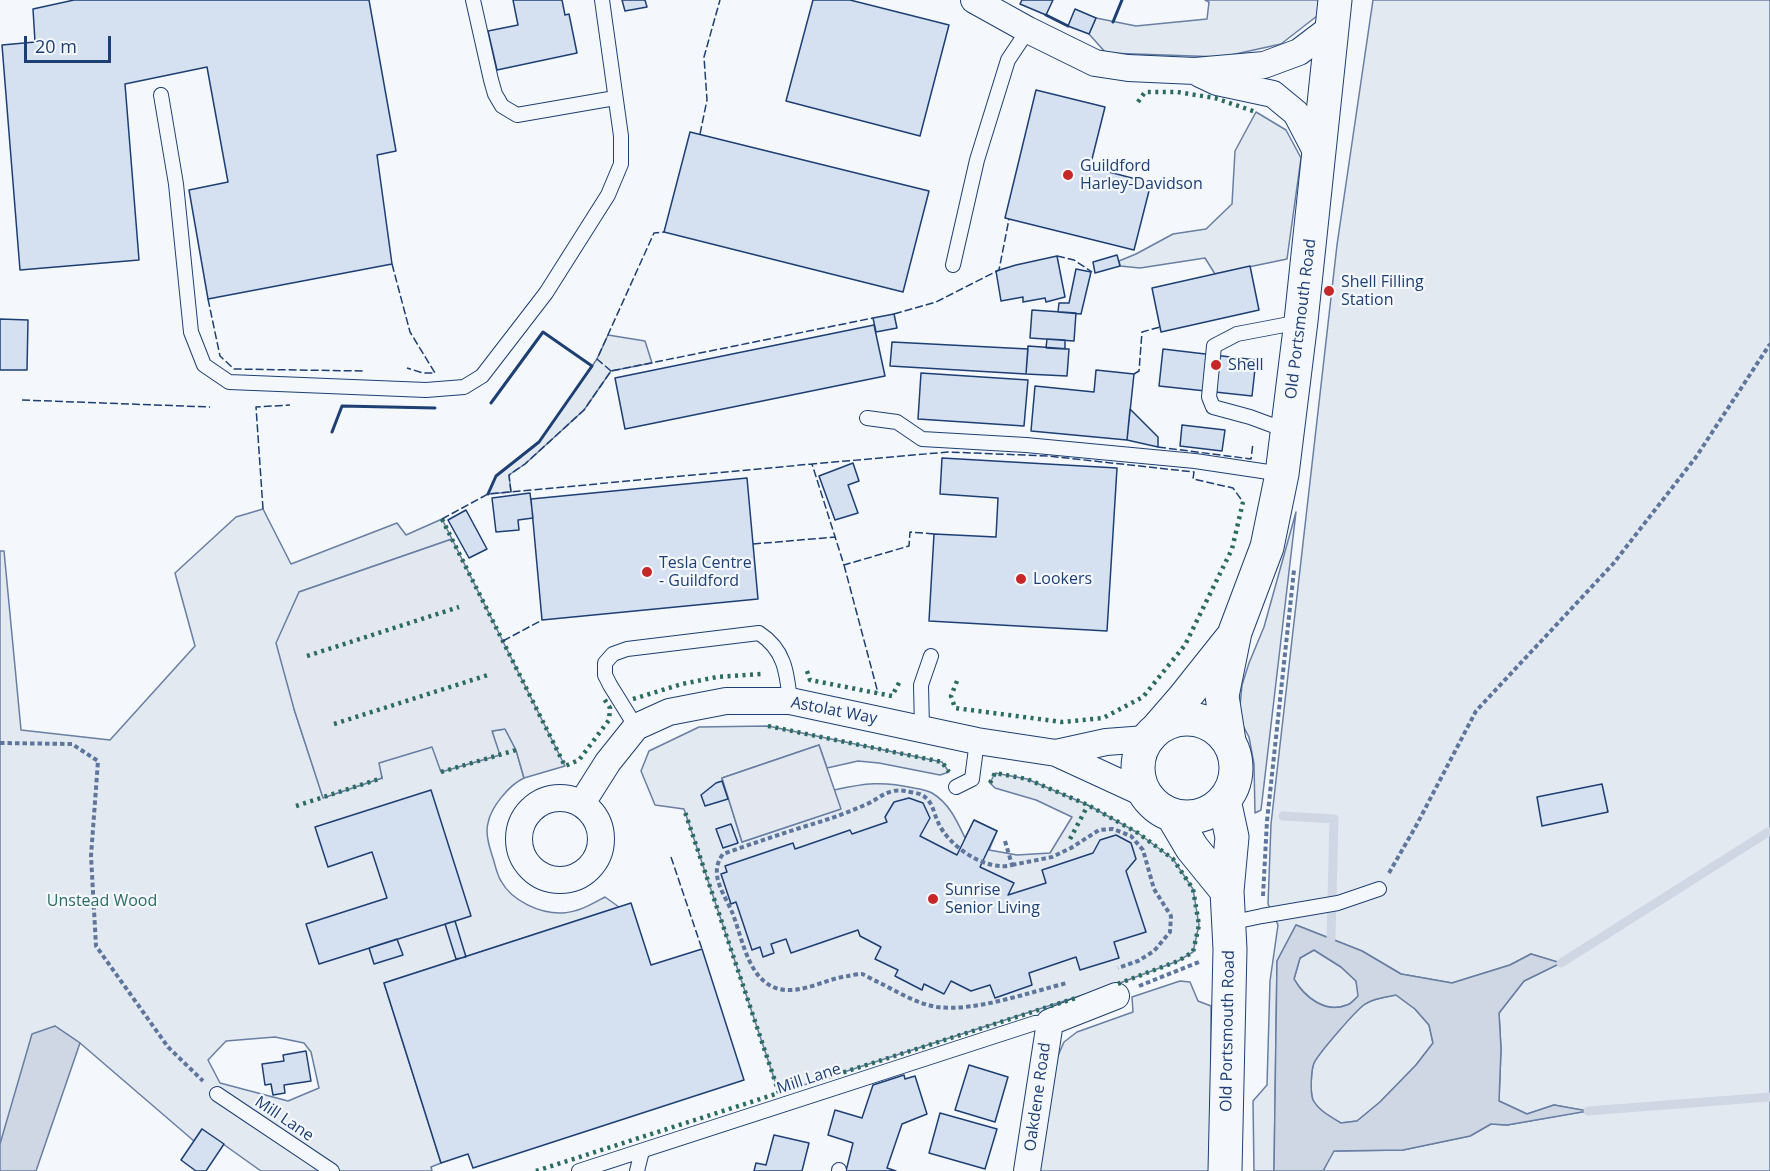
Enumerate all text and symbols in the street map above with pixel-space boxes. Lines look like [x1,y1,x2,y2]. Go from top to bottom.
scale bar [27,24,114,62]
text: 20 m [35,34,77,58]
place label: Guildford Harley-Davidson [1080,156,1203,194]
marker: Guildford Harley-Davidson [1061,168,1075,182]
street label: Old Portsmouth Road [1282,238,1320,400]
place label: Shell Filling Station [1341,272,1424,310]
marker: Shell Filling Station [1322,284,1336,298]
place label: Shell [1228,355,1264,375]
marker: Shell [1209,358,1223,372]
place label: Tesla Centre - Guildford [659,553,752,591]
marker: Tesla Centre - Guildford [640,565,654,579]
place label: Lookers [1033,569,1092,589]
marker: Lookers [1014,572,1028,586]
street label: Astolat Way [789,693,879,729]
place label: Sunrise Senior Living [945,880,1040,918]
park label: Unstead Wood [47,891,157,911]
marker: Sunrise Senior Living [926,892,940,906]
street label: Old Portsmouth Road [1217,950,1239,1112]
street label: Oakdene Road [1021,1041,1055,1153]
street label: Mill Lane [774,1060,844,1098]
street label: Mill Lane [251,1092,317,1146]

